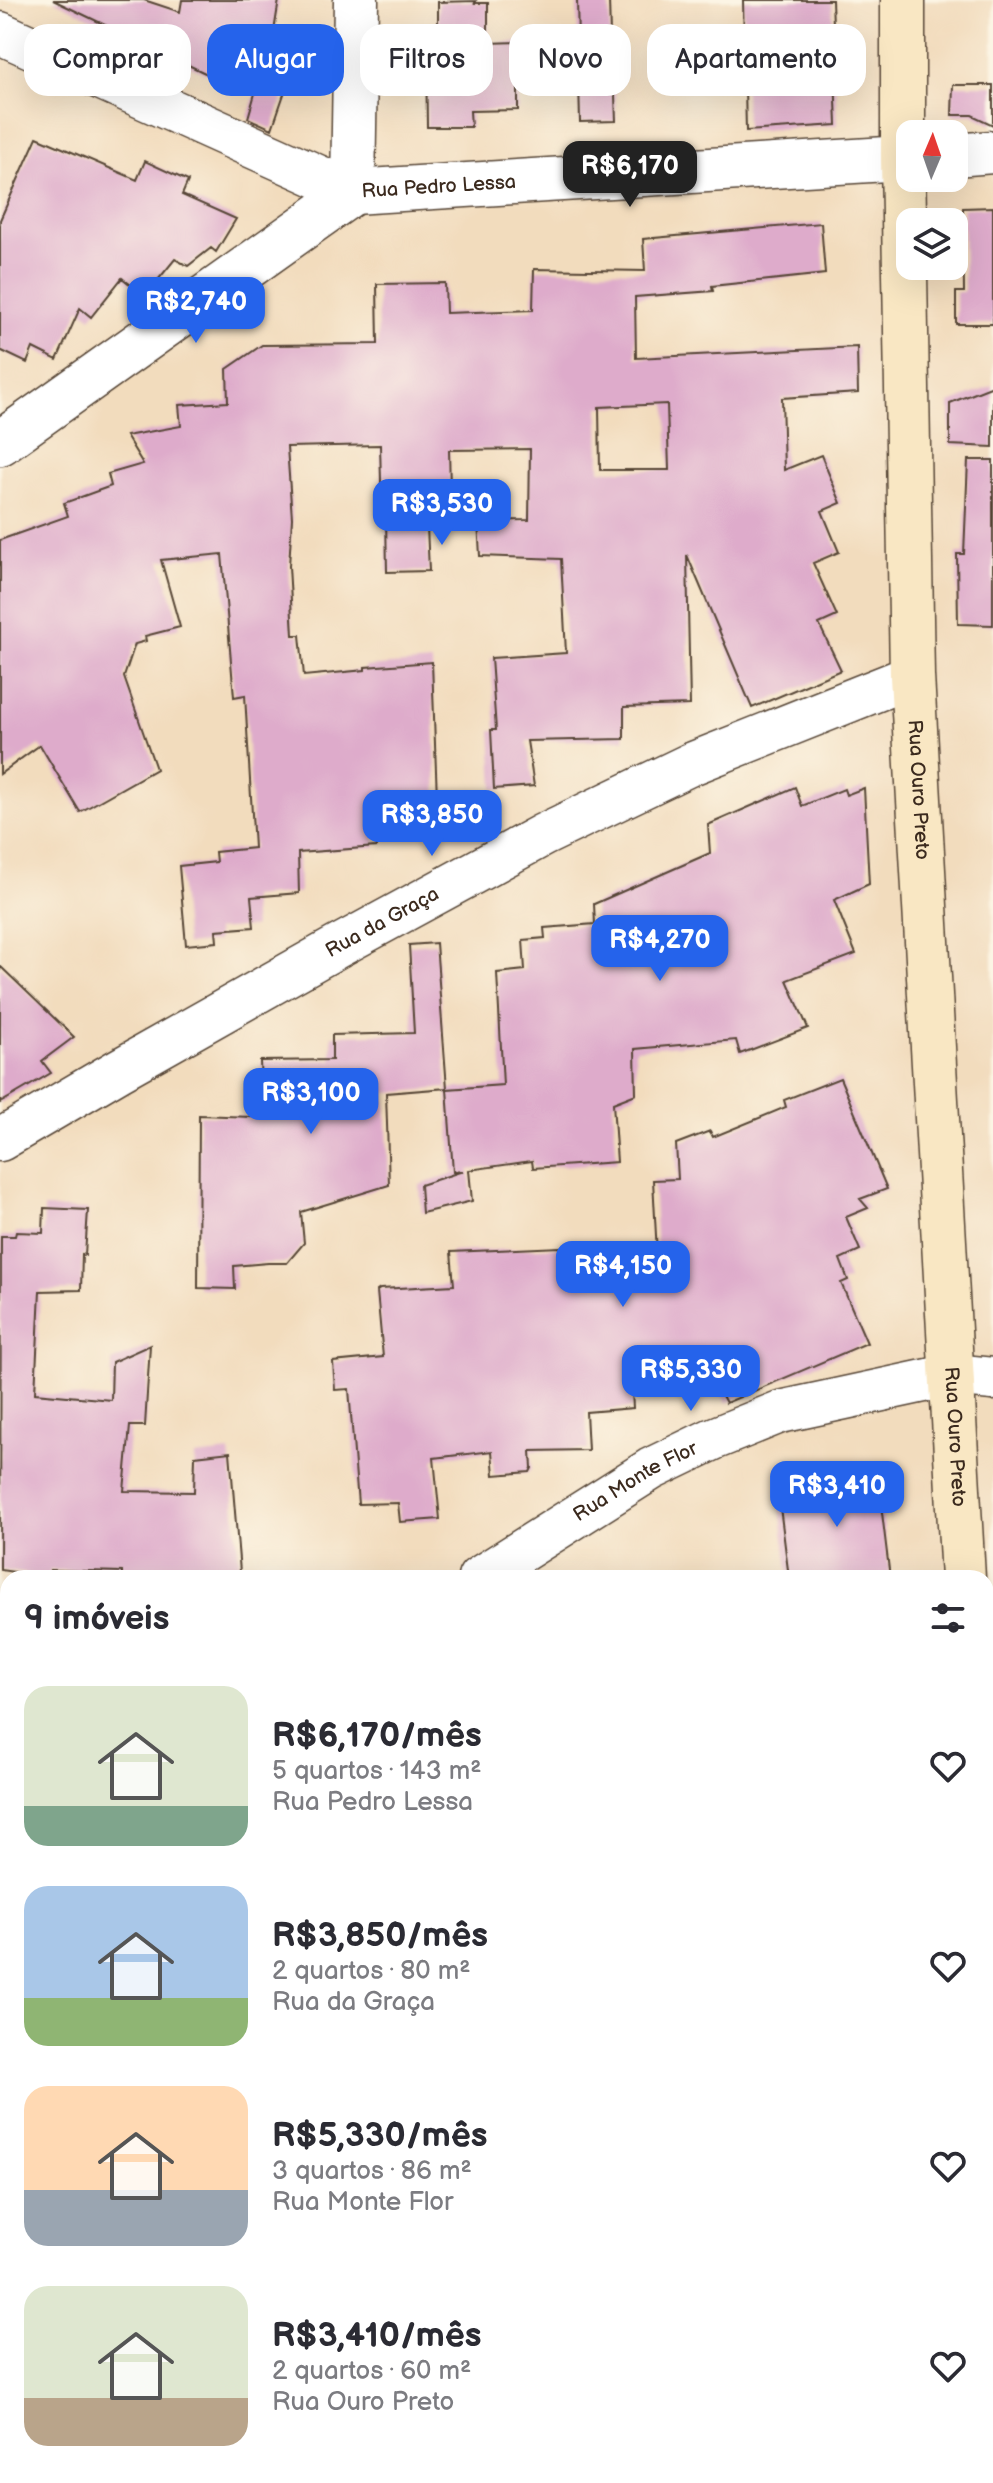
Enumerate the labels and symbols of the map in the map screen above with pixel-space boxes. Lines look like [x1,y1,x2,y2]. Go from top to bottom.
north arrow [896,120,968,192]
pin: R$6,170 [556,141,704,209]
street label: Rua Pedro Lessa [361,170,517,203]
pin: R$2,740 [122,277,270,345]
pin: R$3,530 [368,479,516,547]
street label: Rua Ouro Preto [902,719,934,860]
pin: R$3,850 [358,790,506,858]
street label: Rua da Graça [321,882,443,963]
pin: R$4,270 [586,915,734,983]
pin: R$3,100 [237,1068,385,1136]
pin: R$4,150 [549,1241,697,1309]
pin: R$5,330 [617,1345,765,1413]
street label: Rua Ouro Preto [939,1366,971,1507]
street label: Rua Monte Flor [569,1436,702,1527]
pin: R$3,410 [763,1461,911,1529]

